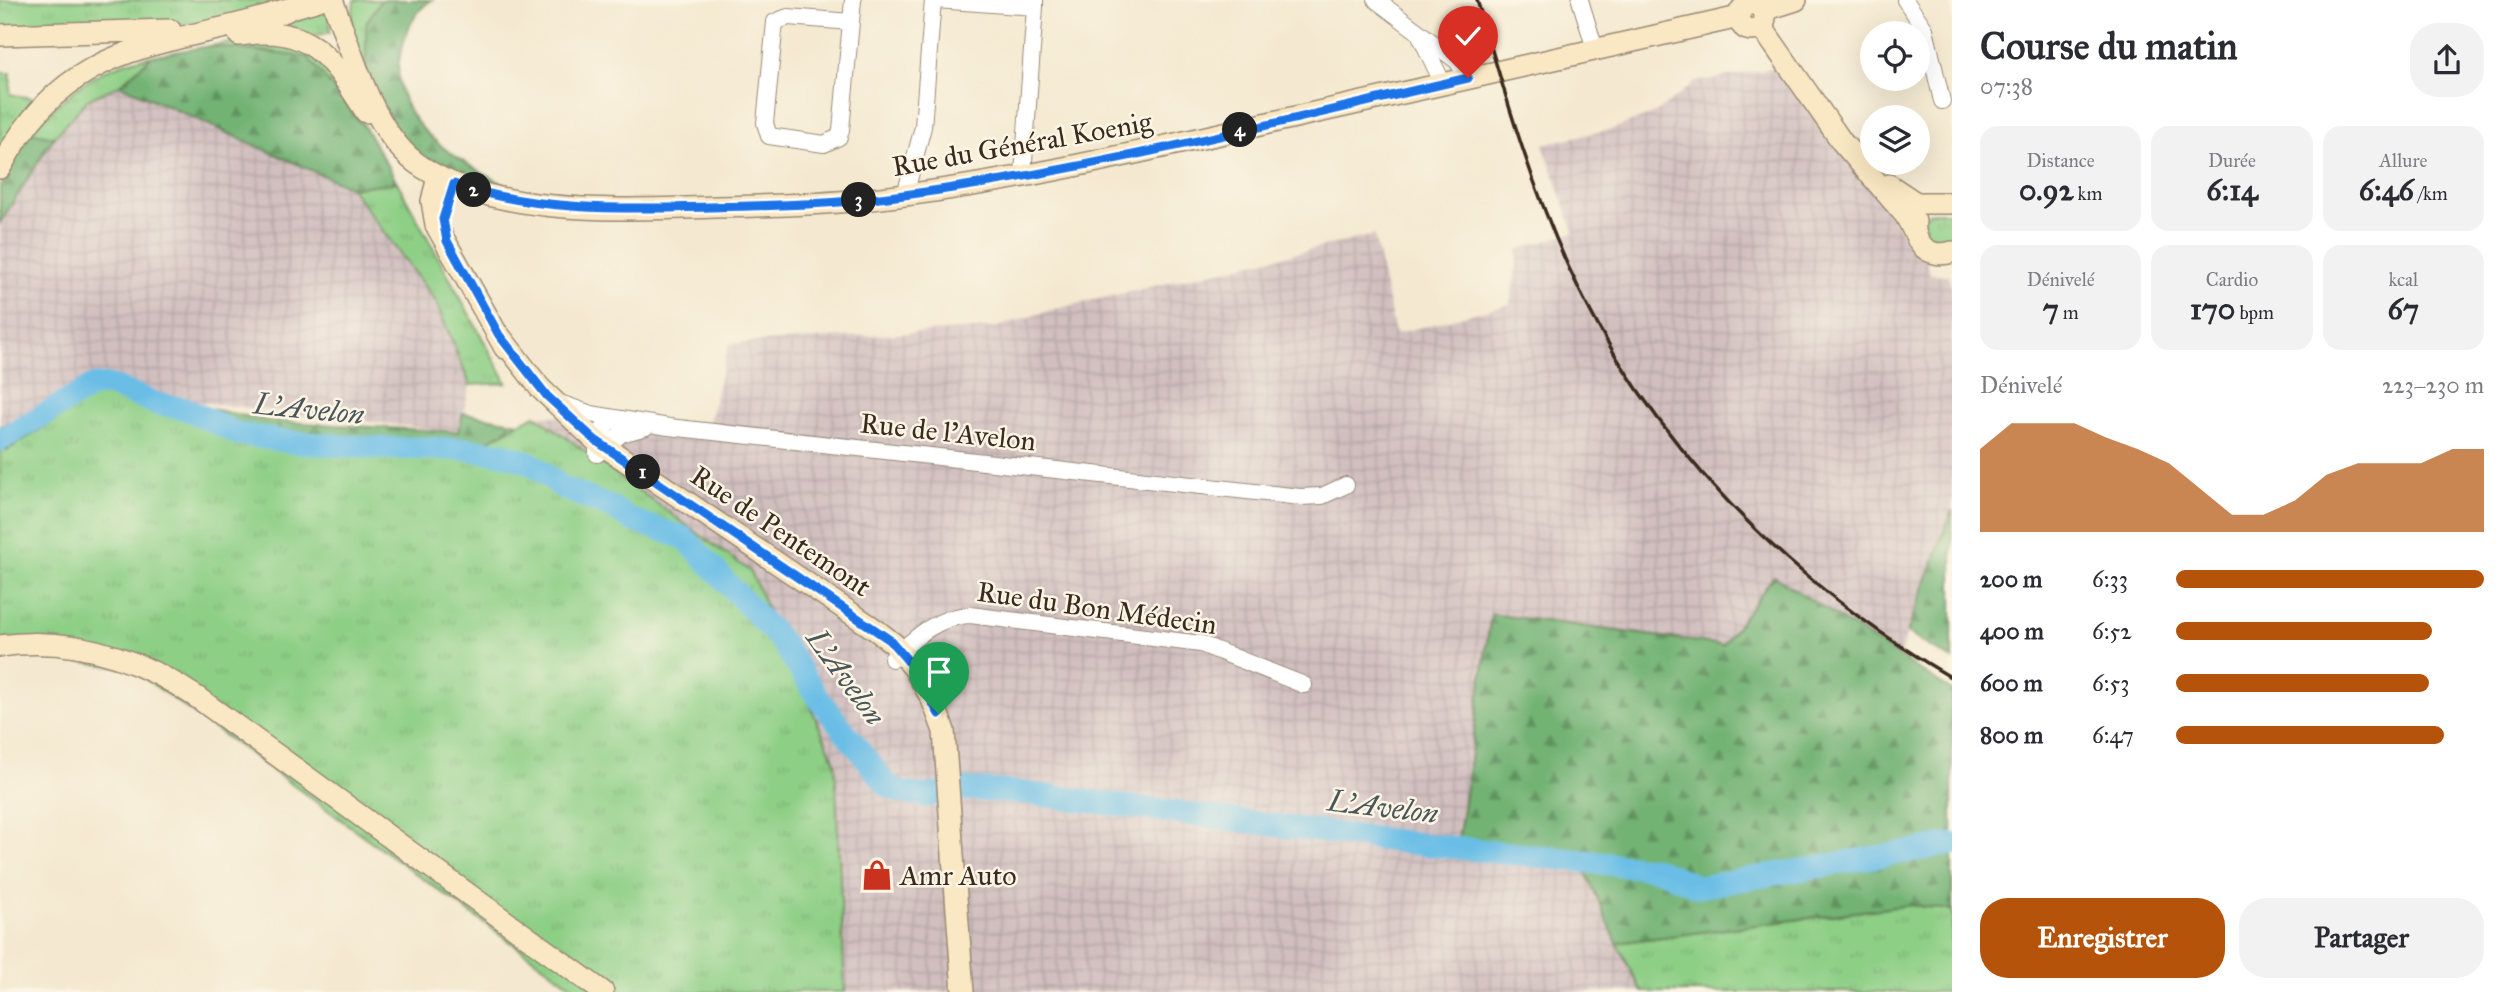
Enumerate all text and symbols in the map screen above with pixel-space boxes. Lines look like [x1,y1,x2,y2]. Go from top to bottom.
pin [1438,6,1498,78]
icon: check [1449,17,1487,55]
map controls [1860,21,1930,175]
button: locate [1860,21,1930,91]
text: Course du matin [1980,23,2238,69]
button: share [2410,23,2484,97]
text: 07:38 [1980,72,2033,100]
street label: Rue du Général Koenig [889,104,1156,184]
button: layers [1860,105,1930,175]
pin: 4 [1222,113,1258,148]
text: 4 [1234,118,1245,141]
text: Distance [2027,149,2095,172]
text: Durée [2208,149,2256,172]
text: Allure [2379,149,2427,172]
pin: 2 [456,172,491,208]
text: 0.92 [2019,172,2074,208]
text: 6:14 [2206,172,2258,208]
text: 6:46 [2359,172,2414,208]
text: 2 [469,178,478,201]
pin: 3 [842,182,876,218]
text: km [2074,182,2102,205]
text: /km [2414,182,2448,205]
text: 3 [855,188,862,211]
text: Dénivelé [2027,268,2095,291]
text: Cardio [2206,268,2258,291]
text: kcal [2388,268,2418,291]
text: 7 [2043,291,2059,327]
text: 170 [2190,291,2235,327]
text: 67 [2388,291,2419,327]
text: m [2059,301,2079,324]
text: bpm [2235,301,2274,324]
text: Dénivelé [1980,371,2062,399]
text: 223–230 m [2382,371,2484,399]
water label: L'Avelon [250,385,366,433]
street label: Rue de l'Avelon [858,405,1038,459]
pin: 1 [626,454,660,490]
street label: Rue de Pentemont [684,458,878,604]
text: 1 [639,460,646,483]
text: 200 m [1980,565,2042,593]
text: 6:33 [2092,565,2128,593]
street label: Rue du Bon Médecin [975,574,1219,642]
text: 400 m [1980,617,2044,645]
text: 6:52 [2092,617,2132,645]
water label: L'Avelon [798,620,893,733]
pin [909,642,969,714]
icon: arrive [920,653,958,691]
text: 600 m [1980,669,2043,697]
text: 6:53 [2092,669,2129,697]
text: 800 m [1980,721,2043,749]
text: 6:47 [2092,721,2134,749]
water label: L'Avelon [1324,782,1441,832]
shop icon: Amr Auto [860,858,894,892]
place label: Amr Auto [899,858,1017,893]
button: Enregistrer [1980,898,2225,978]
button: Partager [2239,898,2484,978]

